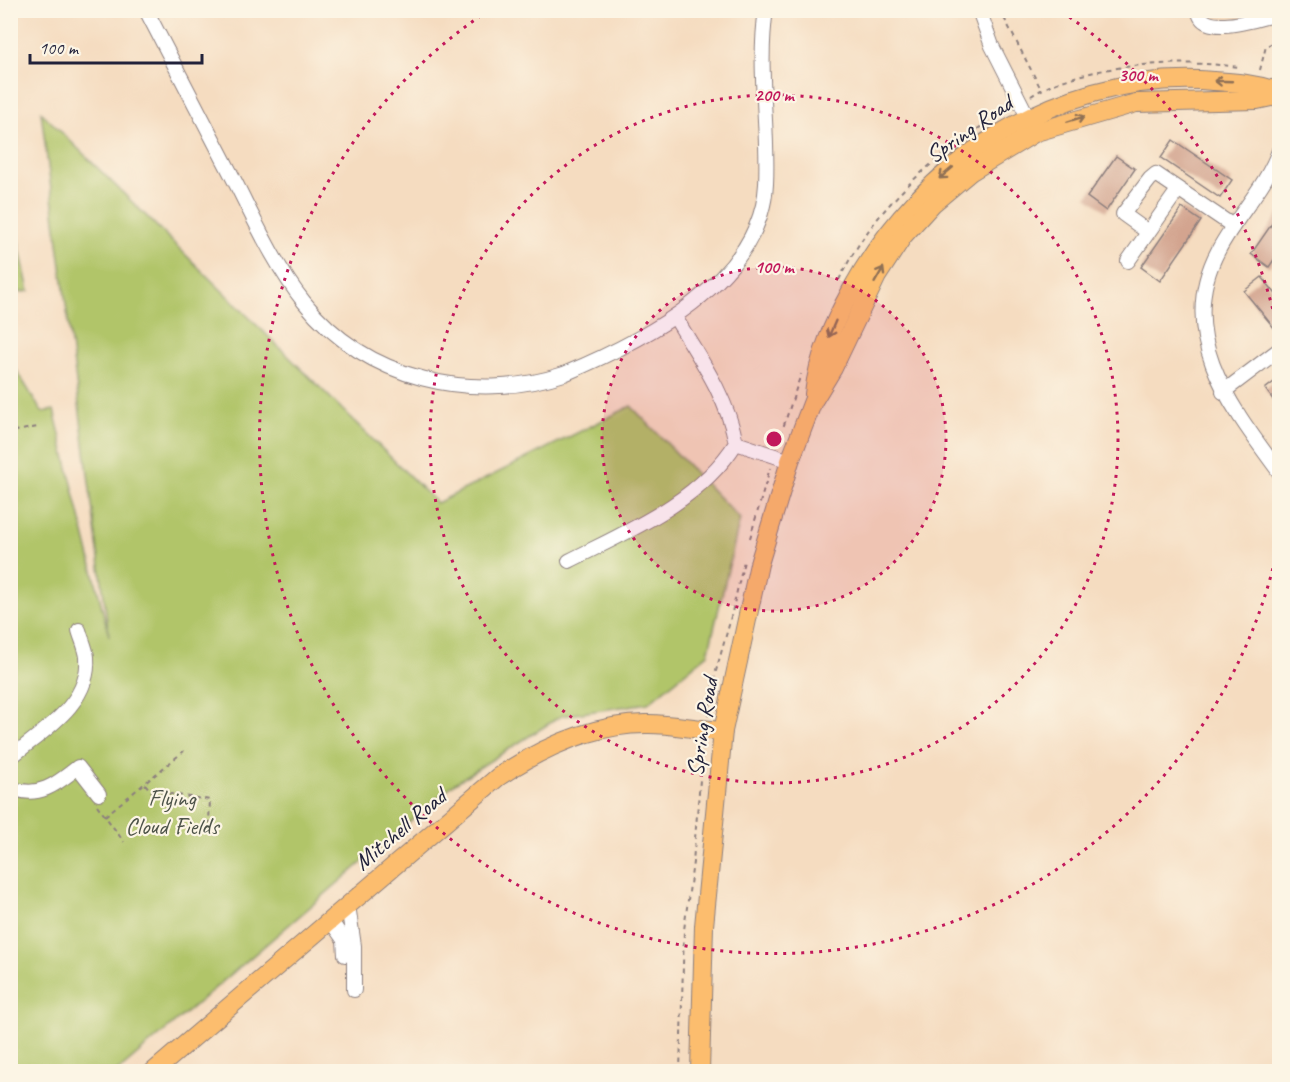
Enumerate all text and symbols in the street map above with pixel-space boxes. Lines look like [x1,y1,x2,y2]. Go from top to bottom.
scale bar [30,27,202,65]
text: 100 m [39,37,80,59]
text: 300 m [1119,64,1159,86]
one-way arrow [1213,76,1233,87]
text: 200 m [755,84,795,106]
street label: Spring Road [920,86,1021,170]
one-way arrow [1066,113,1085,124]
one-way arrow [938,166,954,179]
text: 100 m [755,256,795,278]
one-way arrow [874,266,885,284]
one-way arrow [826,319,837,337]
centre of rings [764,429,784,449]
street label: Spring Road [679,672,725,778]
street label: Mitchell Road [347,779,455,877]
park label: Flying Cloud Fields [125,783,220,841]

